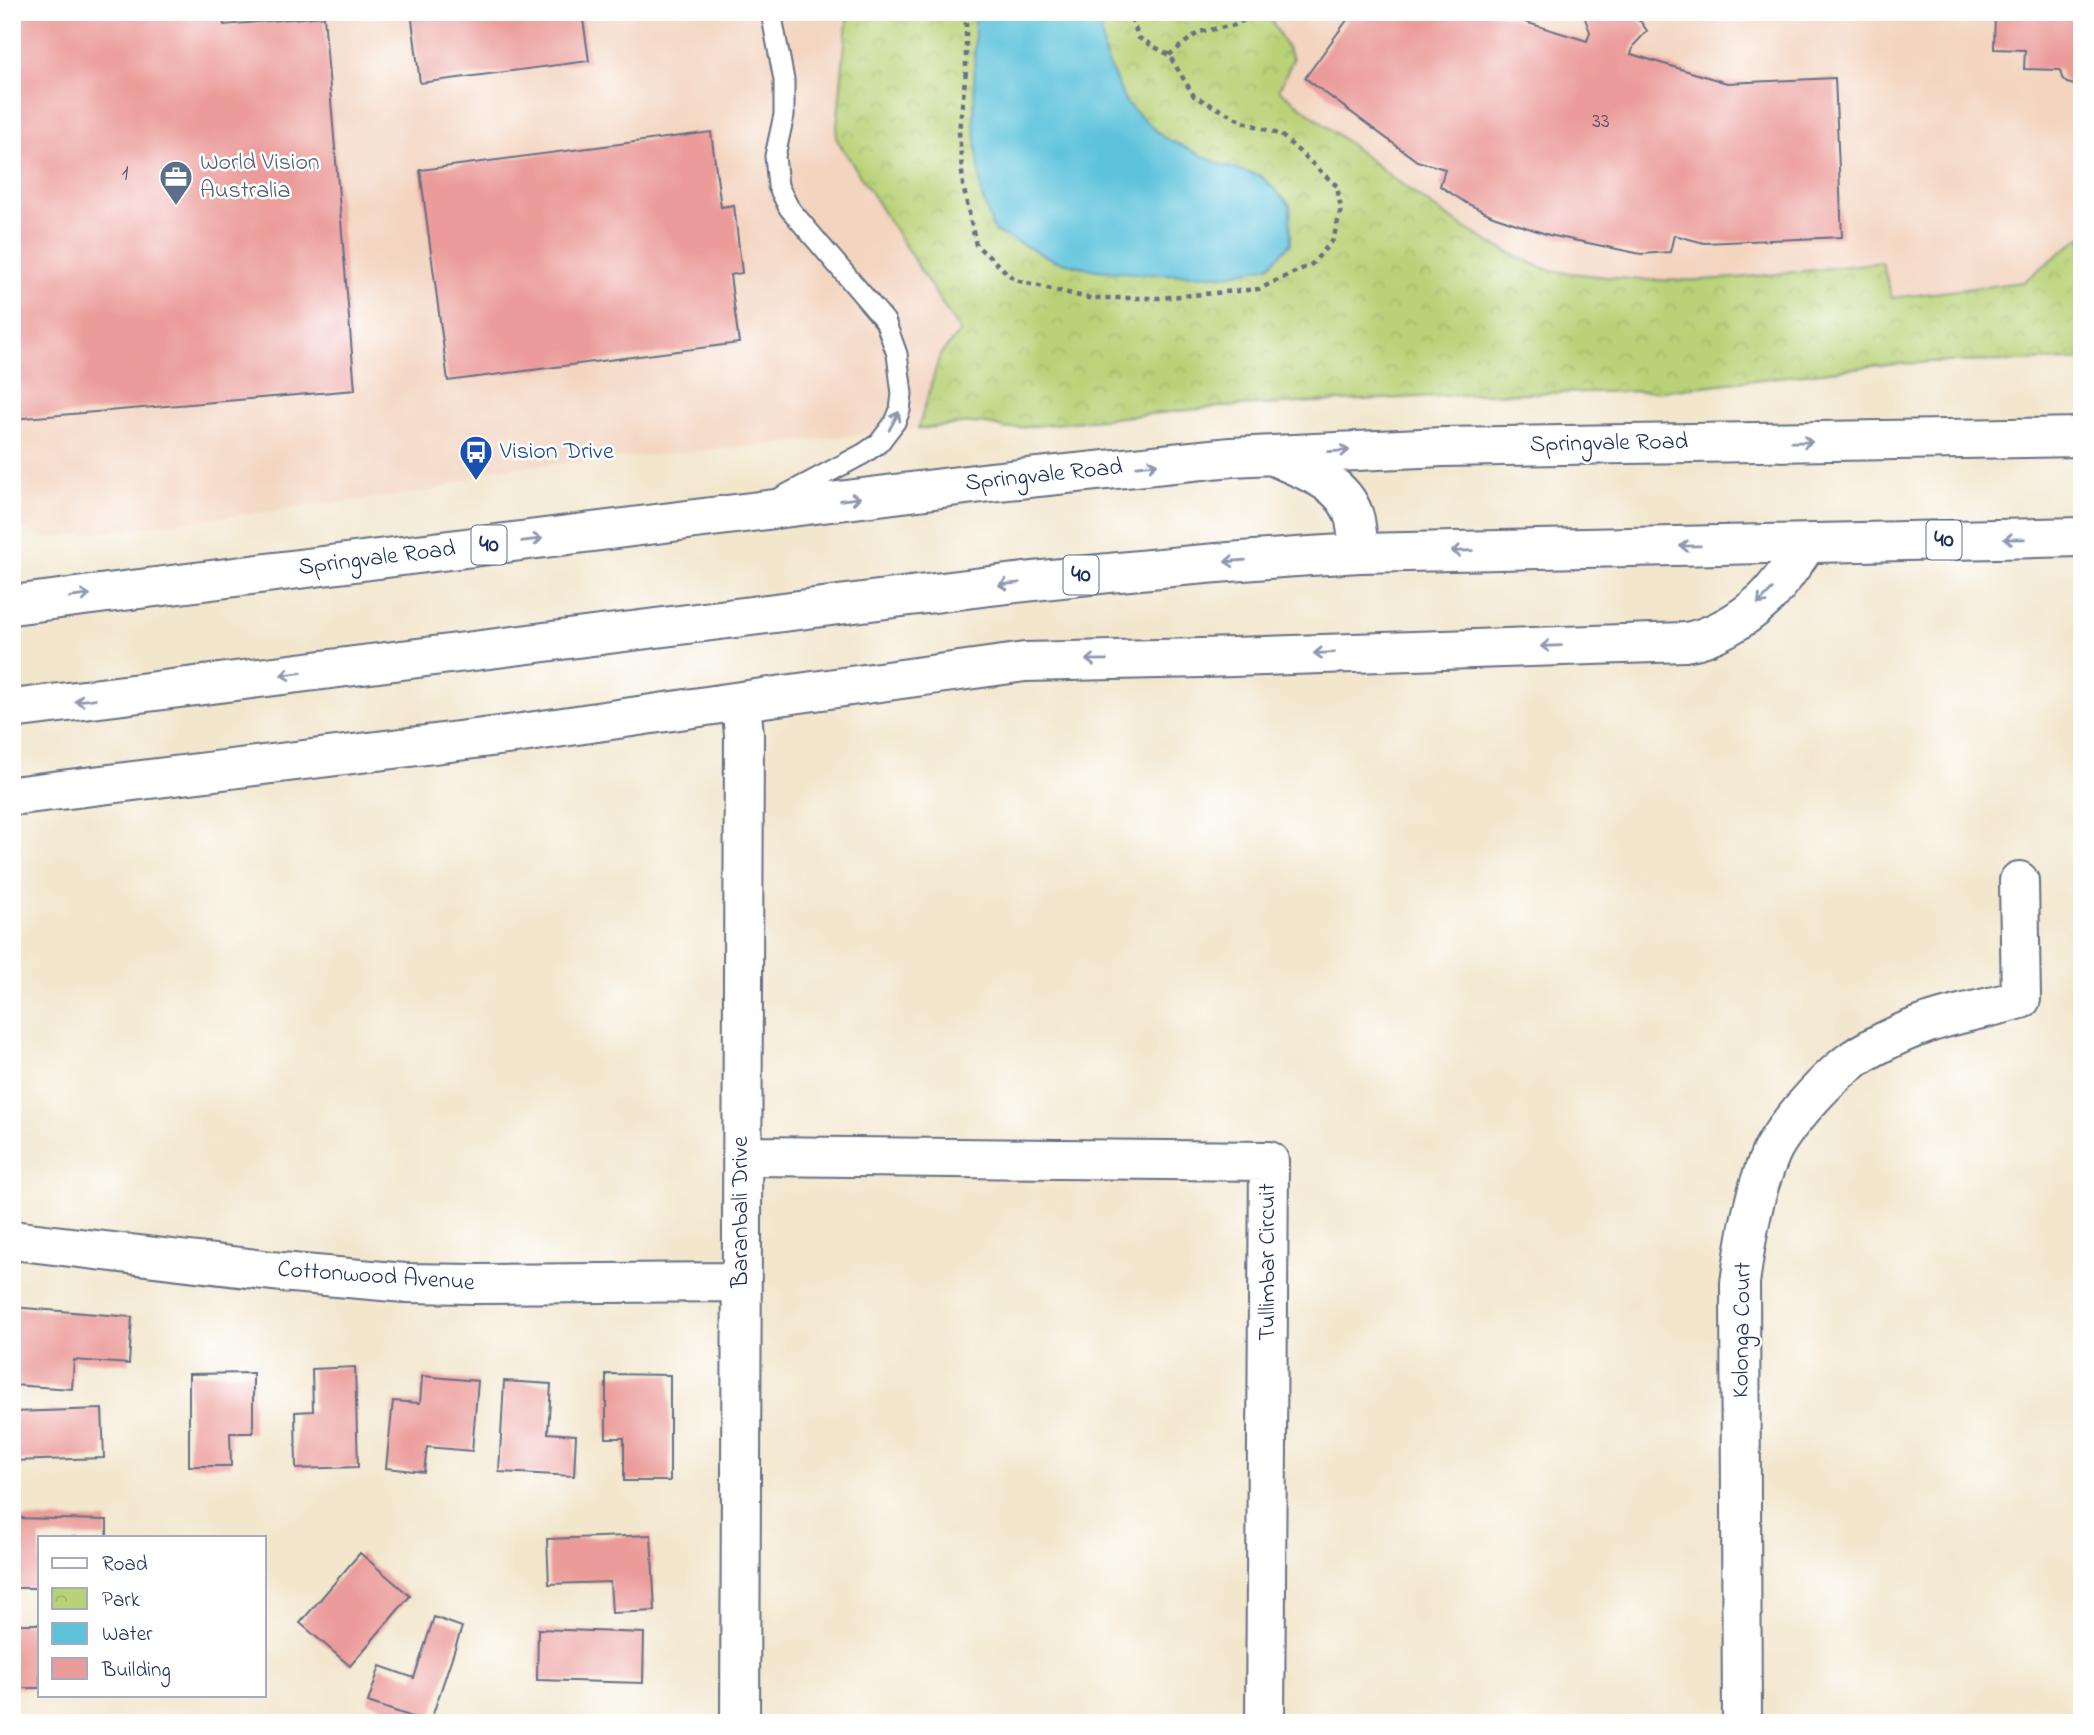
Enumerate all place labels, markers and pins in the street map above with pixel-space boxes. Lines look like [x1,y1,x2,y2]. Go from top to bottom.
place label: World Vision Australia [200,146,320,209]
office icon: World Vision Australia [157,158,195,207]
bus stop icon: Vision Drive [457,433,495,482]
place label: Vision Drive [499,435,614,470]

